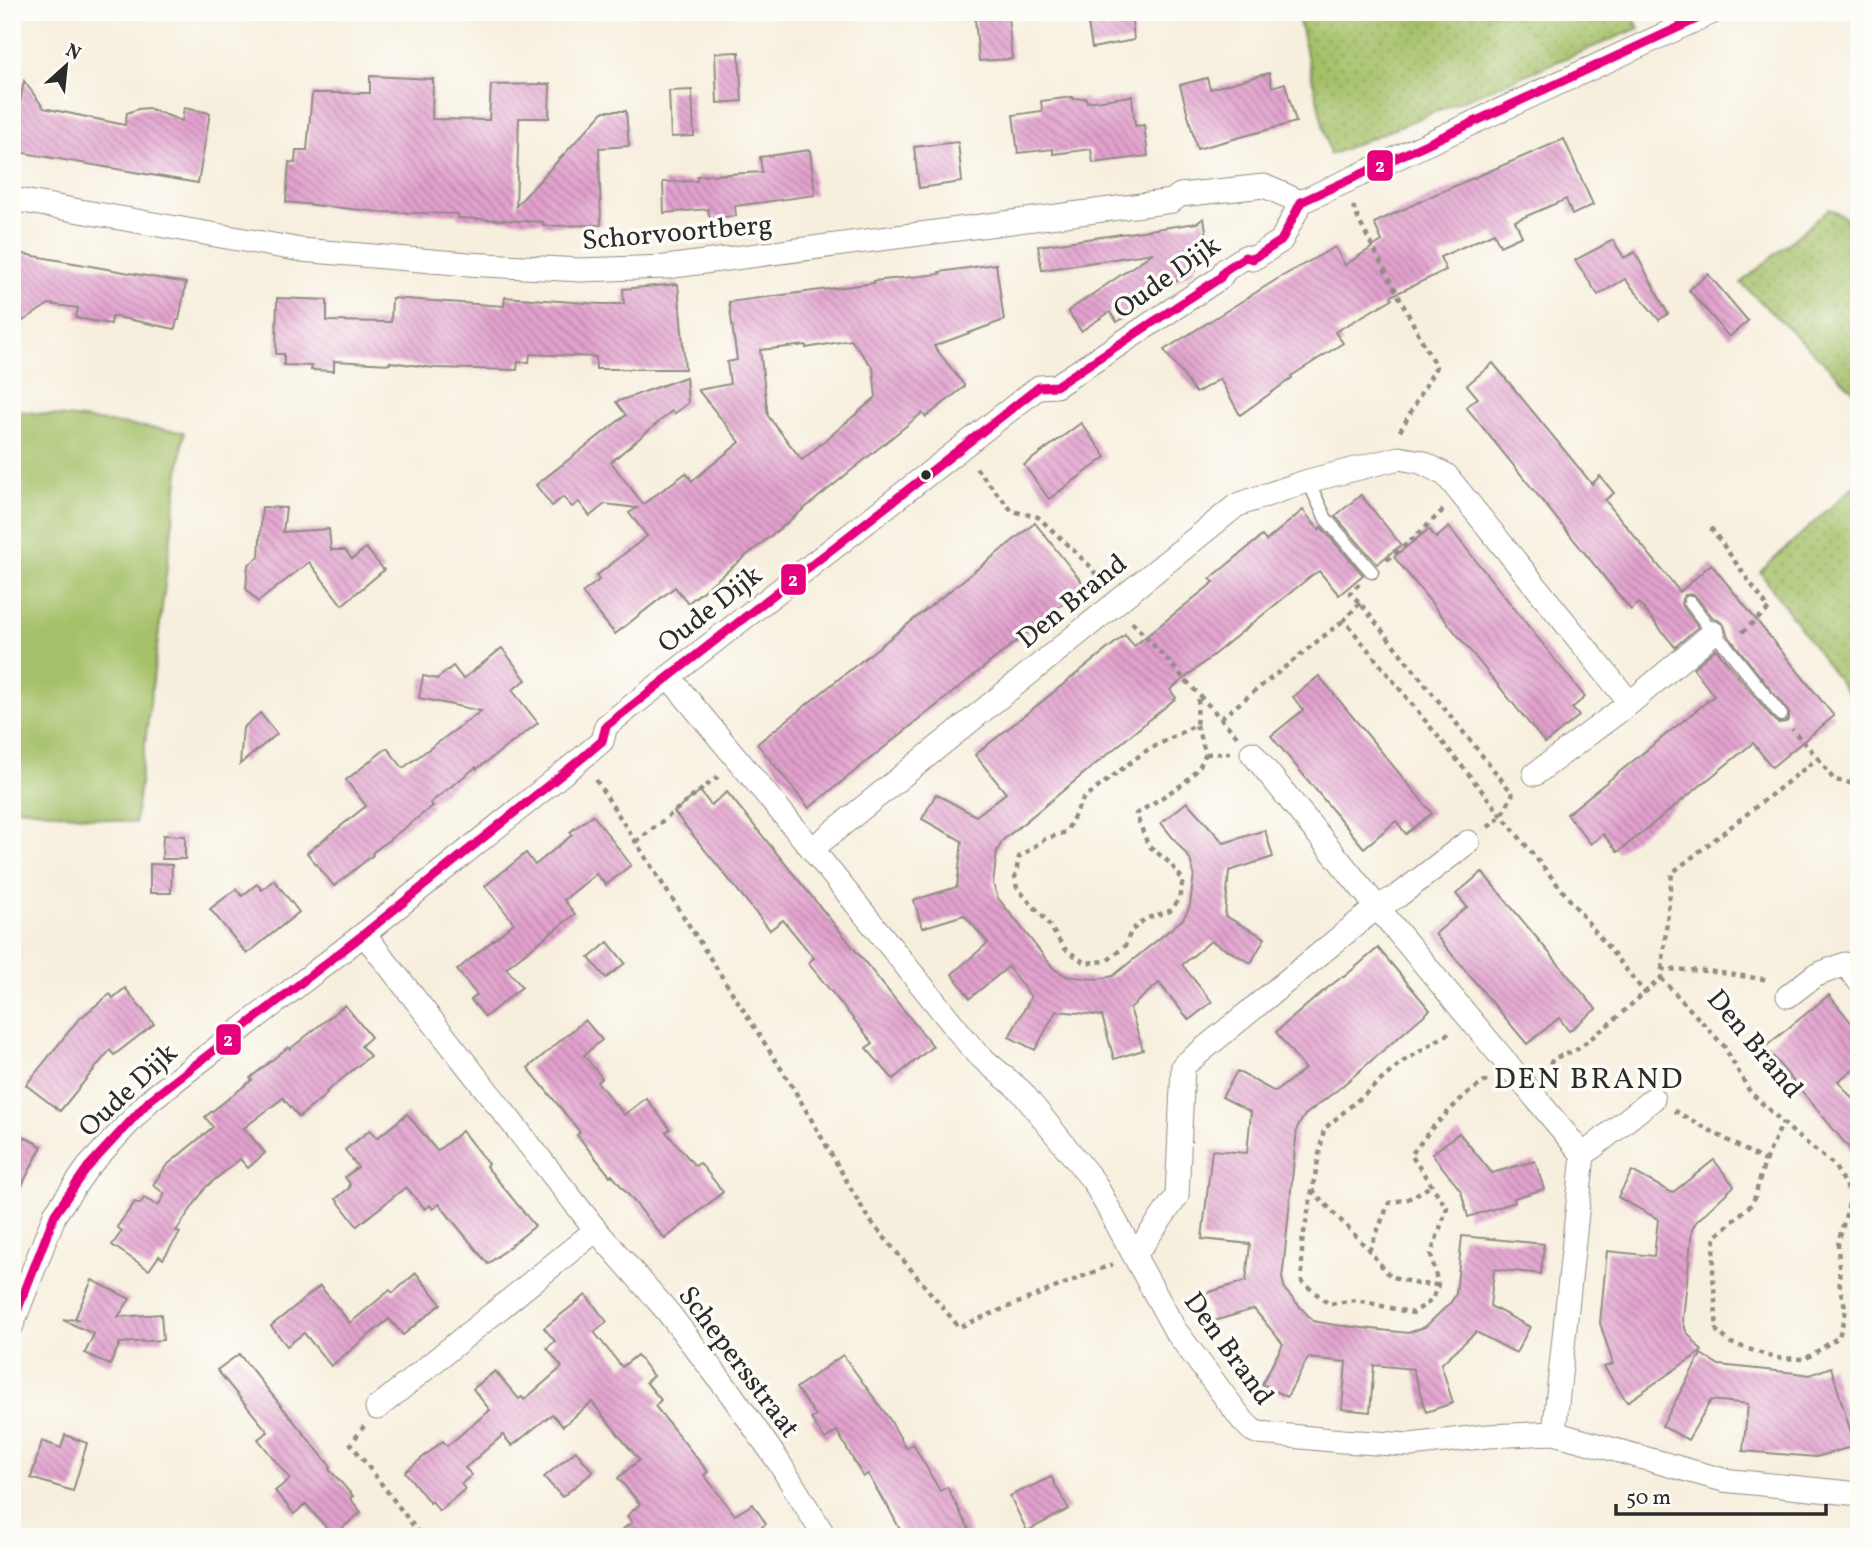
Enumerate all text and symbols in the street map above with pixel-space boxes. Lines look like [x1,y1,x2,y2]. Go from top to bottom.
north arrow [32,32,102,102]
text: N [61,38,85,67]
line badge: 2 [1366,149,1394,182]
text: 2 [1375,154,1385,180]
street label: Schorvoortberg [580,206,774,261]
street label: Oude Dijk [1106,227,1229,329]
unlabelled marker [919,468,933,482]
street label: Den Brand [1009,545,1136,659]
street label: Oude Dijk [650,557,771,663]
line badge: 2 [780,563,807,596]
text: 2 [788,568,798,594]
street label: Den Brand [1697,982,1811,1108]
line badge: 2 [215,1023,242,1056]
text: 2 [223,1028,233,1054]
street label: Oude Dijk [71,1035,187,1147]
district label: DEN BRAND [1494,1059,1684,1101]
street label: Schepersstraat [668,1278,808,1447]
street label: Den Brand [1174,1285,1282,1414]
scale bar [1616,1472,1826,1516]
text: 50 m [1626,1484,1671,1513]

